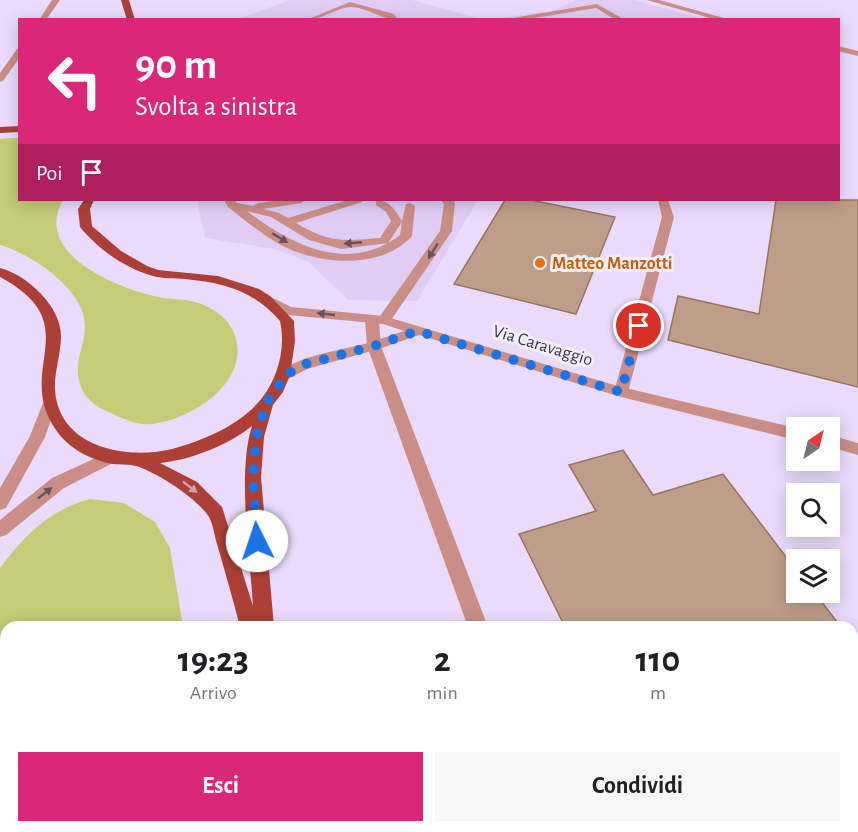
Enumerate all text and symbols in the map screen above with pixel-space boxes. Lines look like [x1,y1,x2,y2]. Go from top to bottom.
icon: left [36,42,114,120]
text: 90 m [135,44,217,86]
text: Svolta a sinistra [135,93,297,120]
icon: arrive [75,156,108,189]
text: Poi [36,162,63,184]
one-way arrow [272,232,288,243]
one-way arrow [344,238,363,248]
one-way arrow [428,243,439,259]
place label: Matteo Manzotti [552,255,672,273]
marker: Matteo Manzotti [533,256,547,270]
pin [613,300,664,351]
icon: arrive [622,309,655,342]
one-way arrow [317,310,336,319]
street label: Via Caravaggio [491,322,595,370]
north arrow [786,417,840,471]
map controls [786,417,840,603]
one-way arrow [182,481,198,494]
button: search [786,483,840,537]
one-way arrow [38,488,53,500]
position arrow [225,509,289,573]
button: layers [786,549,840,603]
text: 19:23 [178,642,249,678]
text: 2 [434,642,451,678]
text: 110 [636,642,680,678]
text: Arrivo [190,683,237,703]
text: min [427,683,458,703]
text: m [650,683,666,703]
button: Esci [18,752,423,821]
button: Condividi [435,752,840,821]

